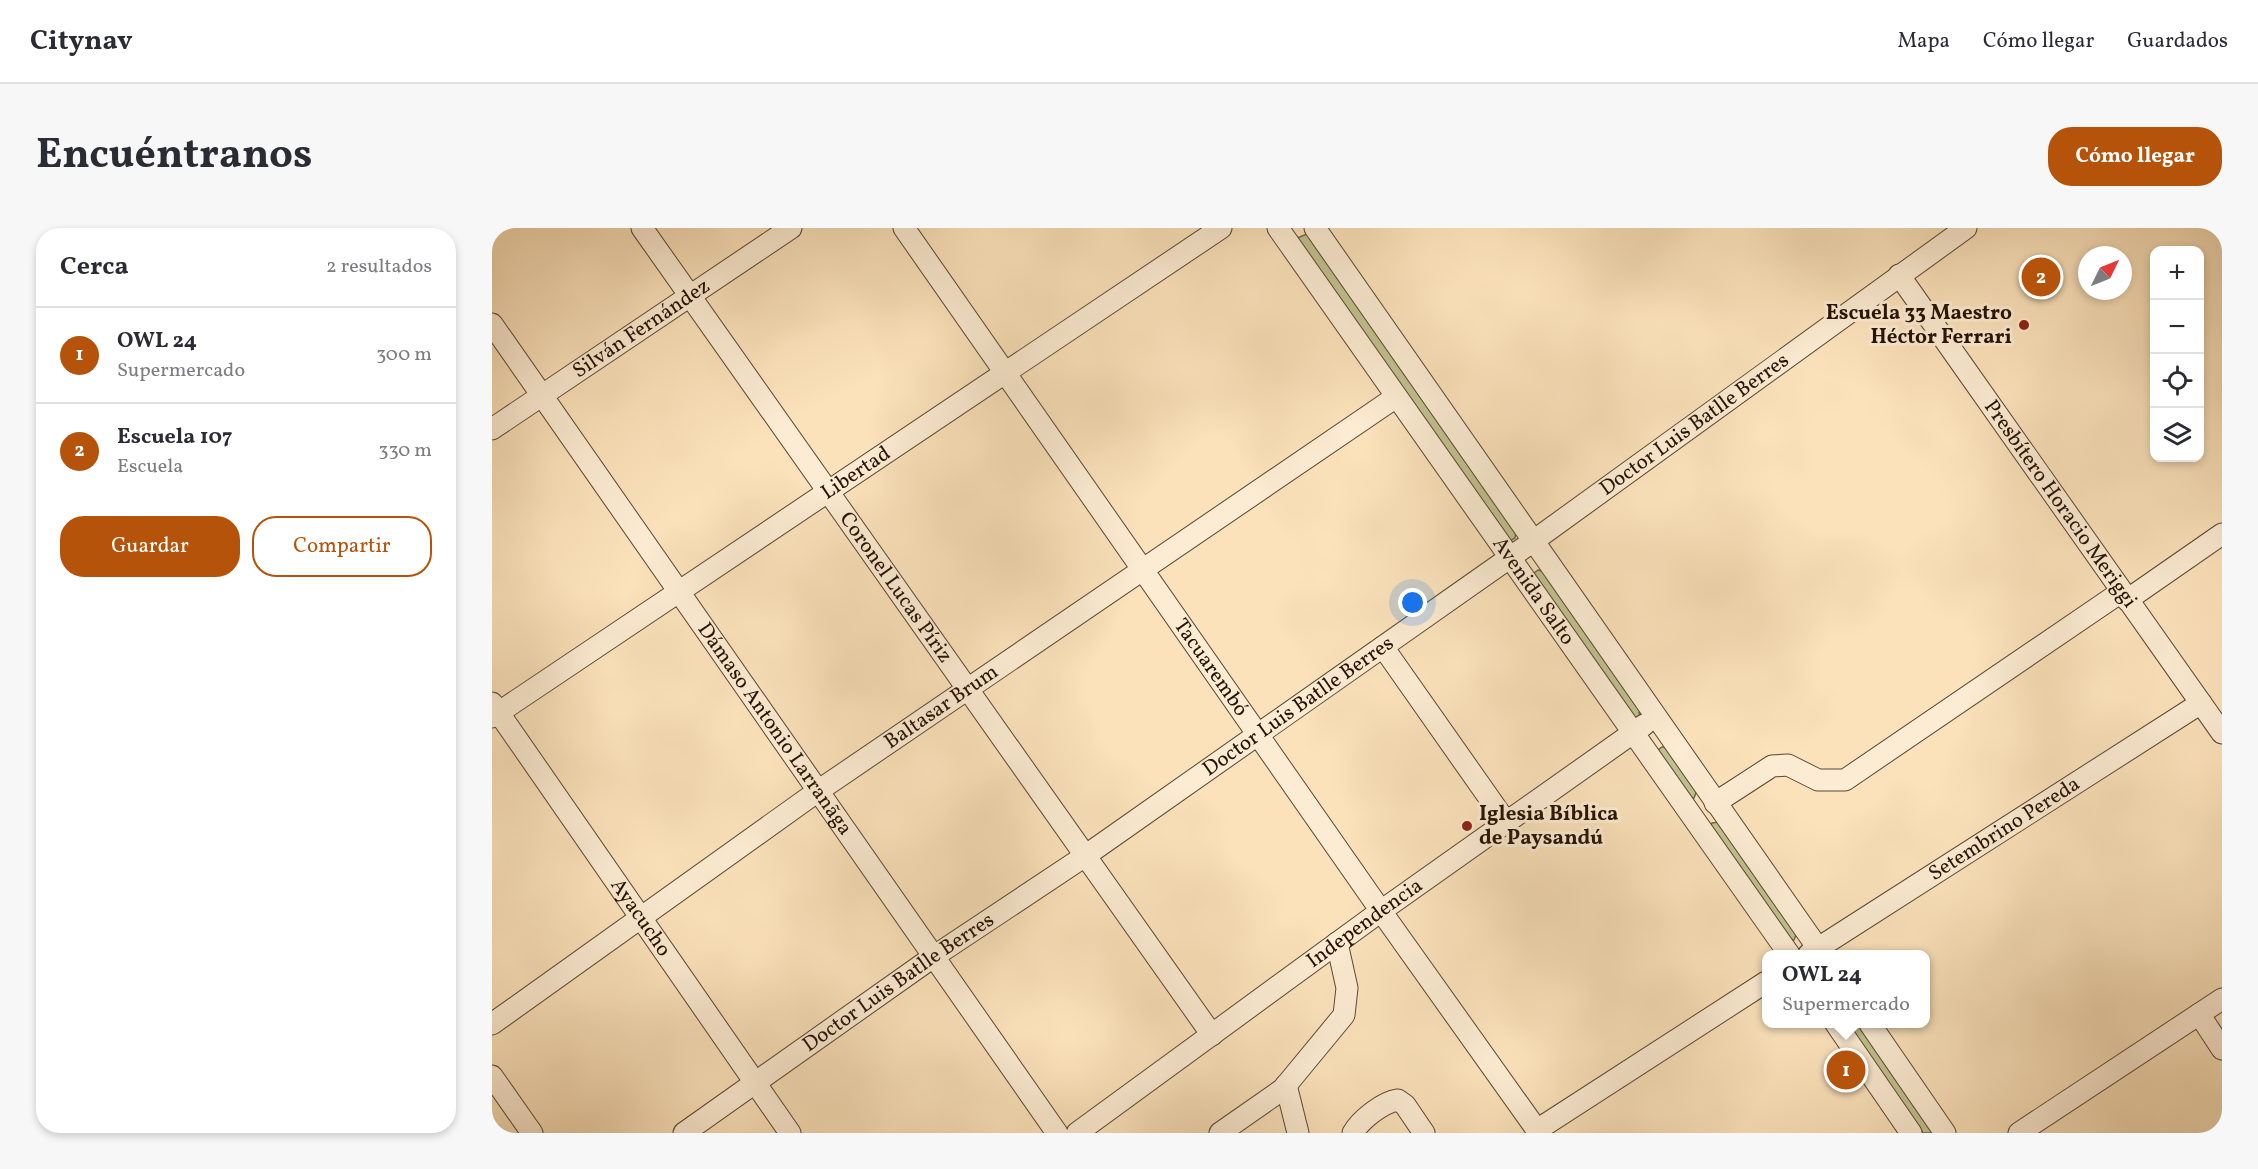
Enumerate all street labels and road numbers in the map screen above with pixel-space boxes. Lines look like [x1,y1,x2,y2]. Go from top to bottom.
street label: Silván Fernández [567,272,716,385]
street label: Doctor Luis Batlle Berres [1594,346,1795,503]
street label: Presbítero Horacio Meriggi [1977,394,2144,614]
street label: Libertad [815,439,896,507]
street label: Coronel Lucas Píriz [832,506,959,669]
street label: Avenida Salto [1485,531,1582,651]
street label: Tacuarembó [1167,613,1255,722]
street label: Dámaso Antonio Larranãga [690,617,859,841]
street label: Doctor Luis Batlle Berres [1197,629,1400,783]
street label: Baltasar Brum [878,658,1004,756]
street label: Setembrino Pereda [1923,770,2086,888]
street label: Independencia [1301,871,1429,975]
street label: Ayacucho [603,873,678,962]
street label: Doctor Luis Batlle Berres [797,906,1000,1059]

